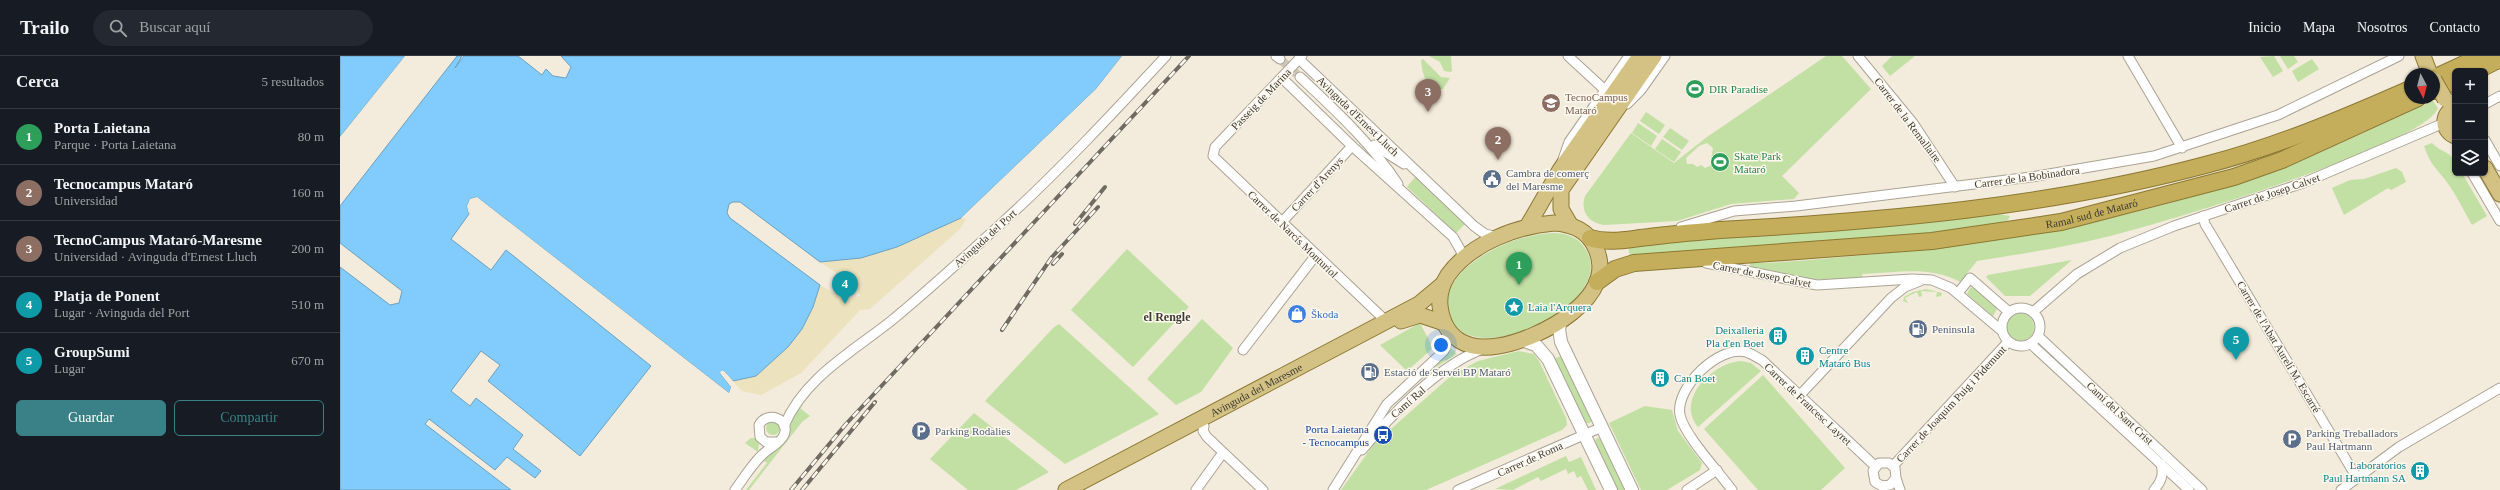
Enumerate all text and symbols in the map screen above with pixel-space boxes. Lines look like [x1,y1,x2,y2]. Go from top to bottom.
search box [93,10,373,46]
text: Trailo [20,17,69,38]
icon: search [107,17,129,39]
text: Buscar aquí [139,19,211,35]
text: Inicio [2248,20,2281,35]
text: Mapa [2303,20,2335,35]
text: Nosotros [2357,20,2407,35]
text: Contacto [2429,20,2480,35]
street label: Passeig de Marina [1229,66,1293,132]
north arrow [2404,68,2440,104]
map controls [2452,68,2488,176]
button: + [2452,68,2488,104]
text: Cerca [16,72,59,91]
text: 5 resultados [262,74,324,89]
street label: Avinguda d'Ernest Lluch [1315,74,1402,159]
street label: Carrer de la Remallaire [1872,75,1944,165]
sports icon: DIR Paradise [1684,78,1706,100]
pin: 3 [1415,79,1441,112]
place label: DIR Paradise [1709,83,1768,95]
place label: TecnoCampus Mataró [1565,91,1628,116]
school or university icon: TecnoCampus Mataró [1540,92,1562,114]
button: − [2452,104,2488,140]
text: Porta Laietana [54,120,150,136]
pin: 2 [1485,127,1511,160]
text: 1 [26,129,32,144]
text: 80 m [298,129,324,144]
text: Parque · Porta Laietana [54,137,176,152]
button: layers [2452,140,2488,176]
place label: Skate Park Mataró [1734,150,1782,175]
sports icon: Skate Park Mataró [1709,151,1731,173]
street label: Carrer d'Arenys [1289,154,1345,214]
street label: Carrer de la Bobinadora [1974,164,2080,190]
place label: Cambra de comerç del Maresme [1506,167,1589,192]
public building icon: Cambra de comerç del Maresme [1481,168,1503,190]
street label: Carrer de Josep Calvet [2223,171,2321,215]
text: Tecnocampus Mataró [54,176,193,192]
text: 2 [26,185,32,200]
text: 160 m [291,185,324,200]
street label: Carrer de Narcís Monturiol [1246,188,1340,280]
text: Universidad [54,193,118,208]
street label: Ramal sud de Mataró [2045,196,2139,230]
street label: Avinguda del Port [951,207,1019,269]
text: TecnoCampus Mataró-Maresme [54,232,262,248]
text: 3 [26,241,32,256]
text: 200 m [291,241,324,256]
text: Universidad · Avinguda d'Ernest Lluch [54,249,257,264]
pin: 1 [1506,252,1532,285]
street label: Carrer de Josep Calvet [1712,259,1812,289]
pin: 4 [832,271,858,304]
street label: Carrer de l'Abat Aurelí M. Escarré [2235,279,2323,415]
text: Platja de Ponent [54,288,160,304]
place icon: Laia l'Arquera [1503,296,1525,318]
text: 4 [26,297,32,312]
text: 510 m [291,297,324,312]
place label: Laia l'Arquera [1528,301,1591,313]
shop icon: Škoda [1286,303,1308,325]
text: Lugar · Avinguda del Port [54,305,190,320]
place label: Škoda [1311,308,1339,320]
district label: el Rengle [1144,310,1191,324]
fuel station icon: Peninsula [1907,318,1929,340]
place label: Peninsula [1932,323,1975,335]
place label: Deixalleria Pla d'en Boet [1706,324,1764,349]
building icon: Deixalleria Pla d'en Boet [1767,325,1789,347]
pin: 5 [2223,327,2249,360]
your location [1431,335,1451,355]
street label: Carrer de Joaquim Puig i Pidemunt [1894,343,2008,465]
text: GroupSumi [54,344,130,360]
place label: Centre Mataró Bus [1819,344,1871,369]
building icon: Centre Mataró Bus [1794,345,1816,367]
text: 5 [26,353,32,368]
text: 670 m [291,353,324,368]
text: Lugar [54,361,85,376]
street label: Avinguda del Maresme [1208,361,1304,419]
fuel station icon: Estació de Servei BP Mataró [1359,361,1381,383]
street label: Carrer de Francesc Layret [1762,361,1854,447]
place label: Estació de Servei BP Mataró [1384,366,1511,378]
building icon: Can Boet [1649,367,1671,389]
place label: Can Boet [1674,372,1715,384]
street label: Camí del Sant Crist [2084,379,2156,447]
street label: Camí Ral [1388,384,1428,420]
button: Guardar [16,400,166,436]
button: Compartir [174,400,324,436]
parking icon: Parking Rodalies [910,420,932,442]
place label: Porta Laietana - Tecnocampus [1302,423,1369,448]
bus stop icon: Porta Laietana - Tecnocampus [1372,424,1394,446]
place label: Parking Rodalies [935,425,1010,437]
place label: Parking Treballadors Paul Hartmann [2306,427,2398,452]
parking icon: Parking Treballadors Paul Hartmann [2281,428,2303,450]
street label: Carrer de Roma [1495,439,1565,479]
place label: Laboratorios Paul Hartmann SA [2323,459,2406,484]
building icon: Laboratorios Paul Hartmann SA [2409,460,2431,482]

